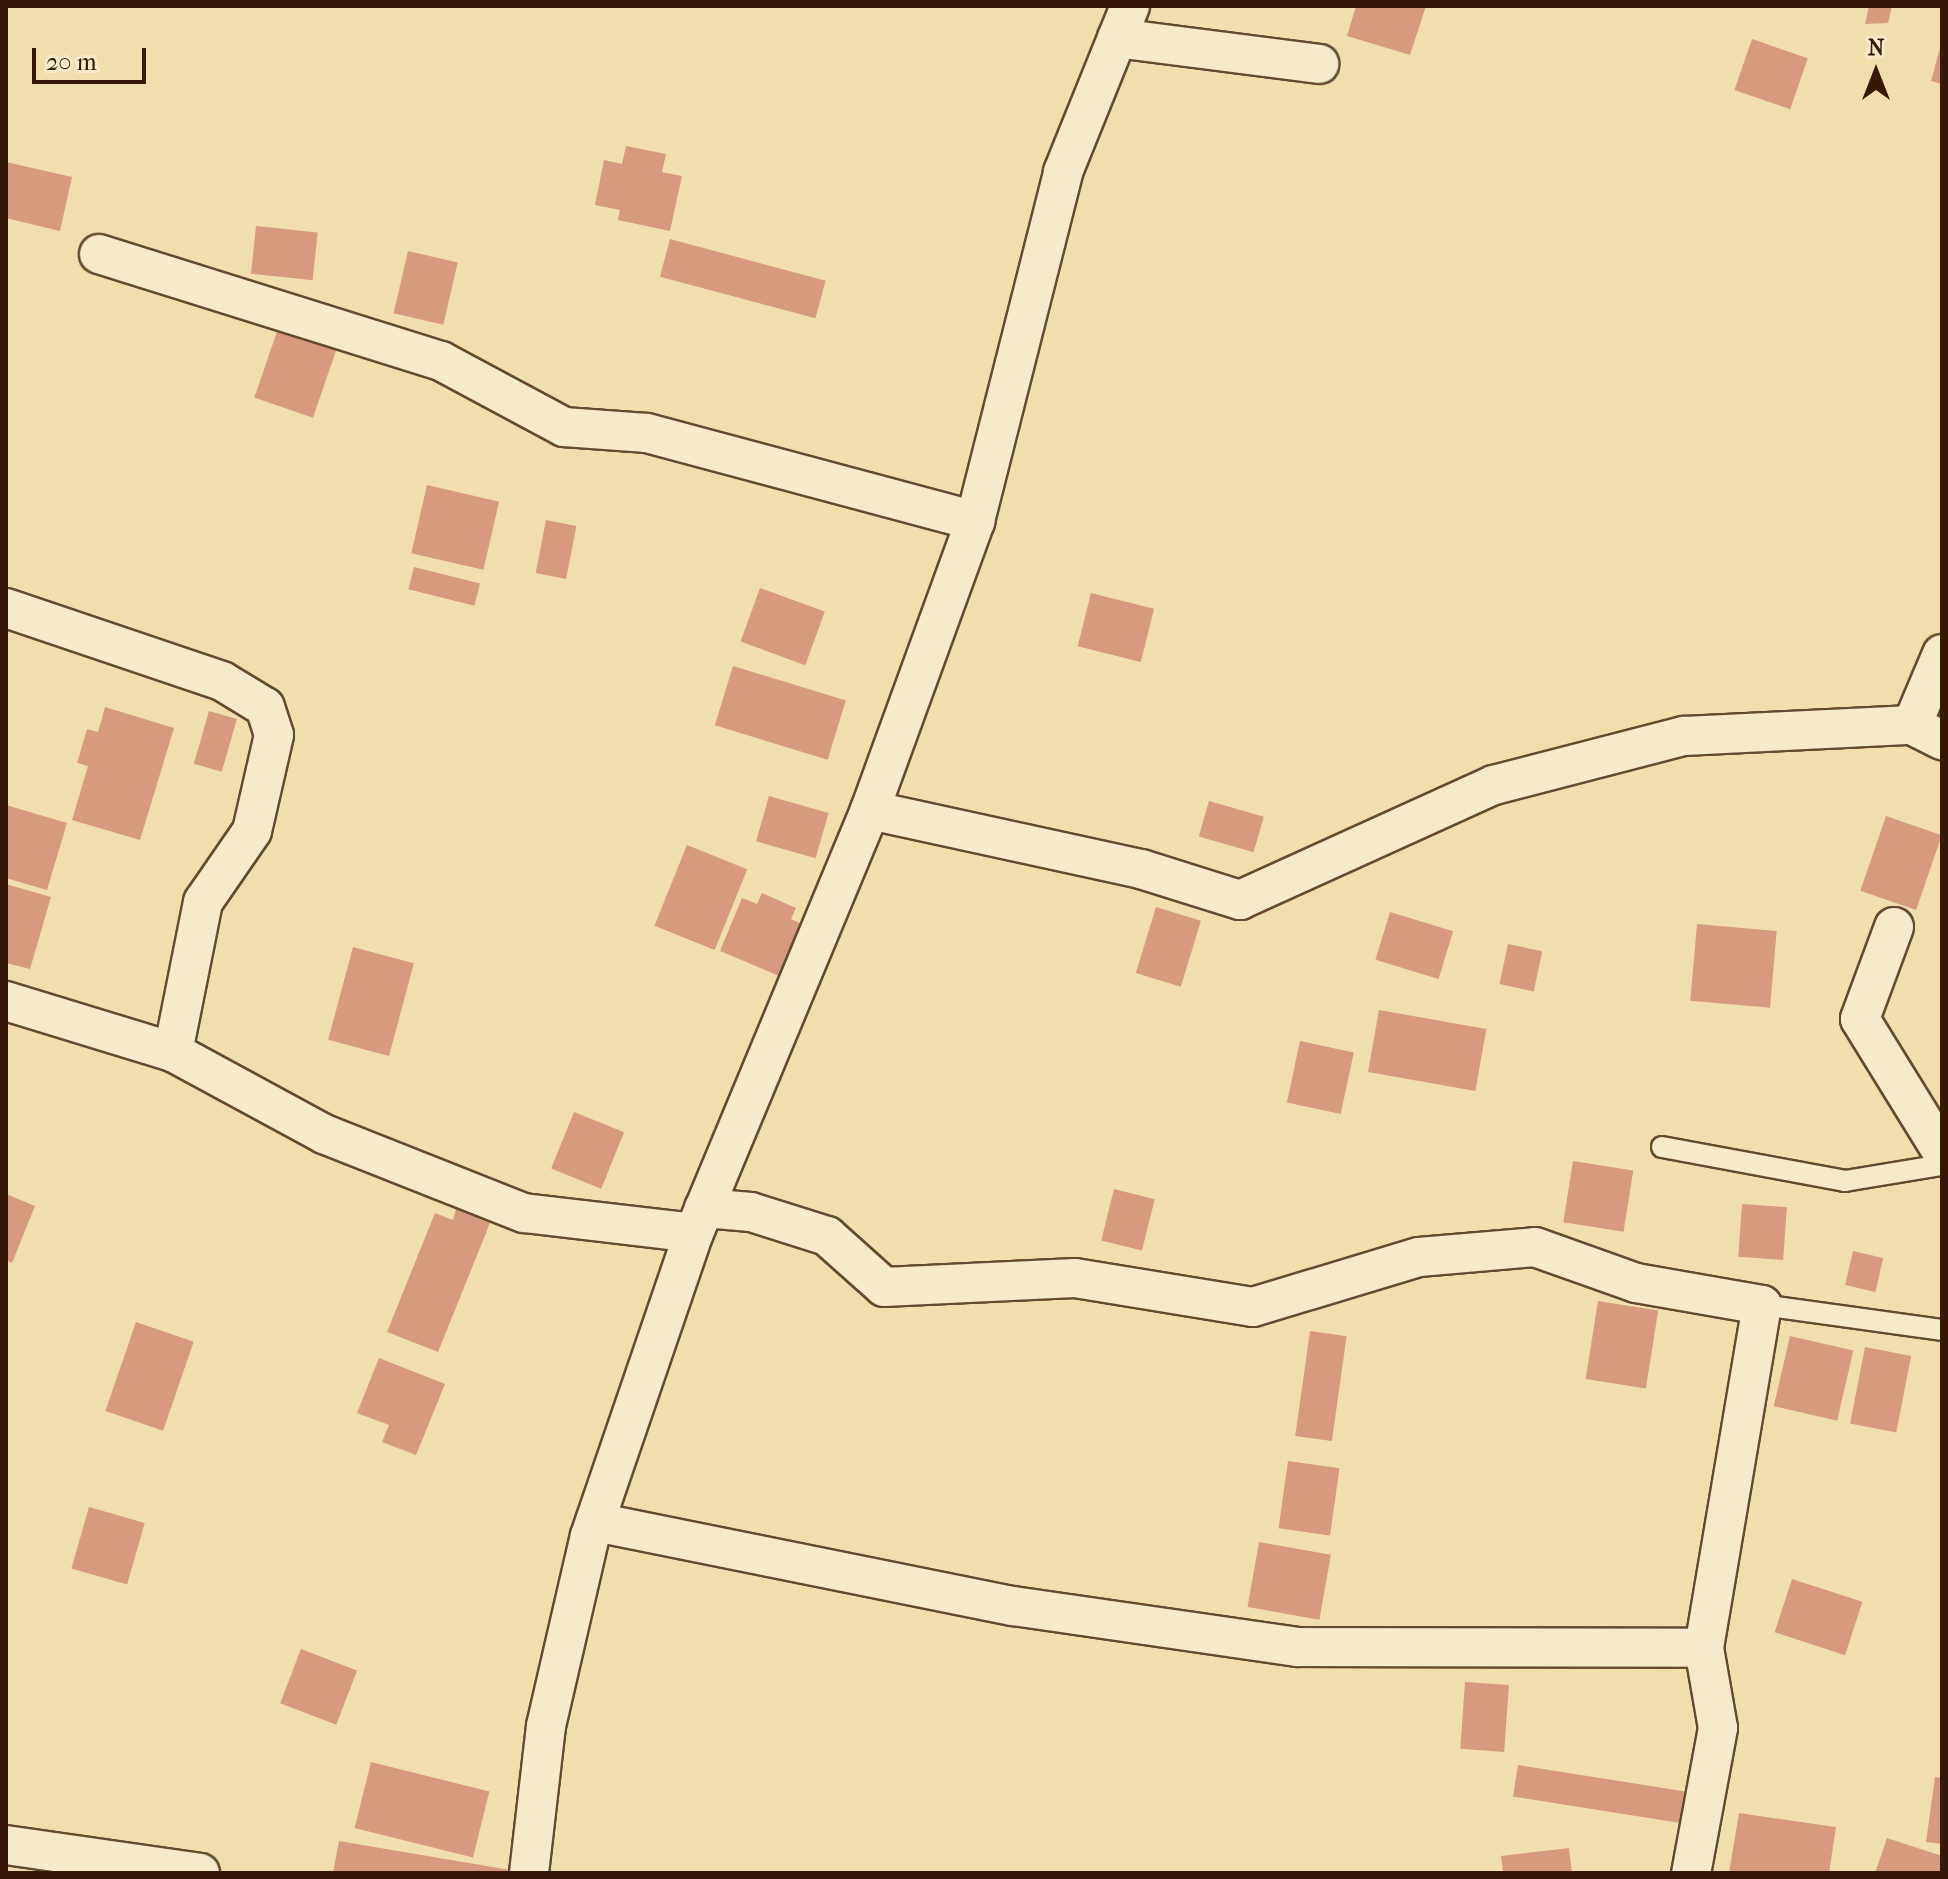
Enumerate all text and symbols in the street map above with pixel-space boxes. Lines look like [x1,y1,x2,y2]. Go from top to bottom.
scale bar [36,32,150,82]
north arrow [1836,32,1916,112]
text: N [1868,35,1884,61]
text: 20 m [46,48,97,76]

